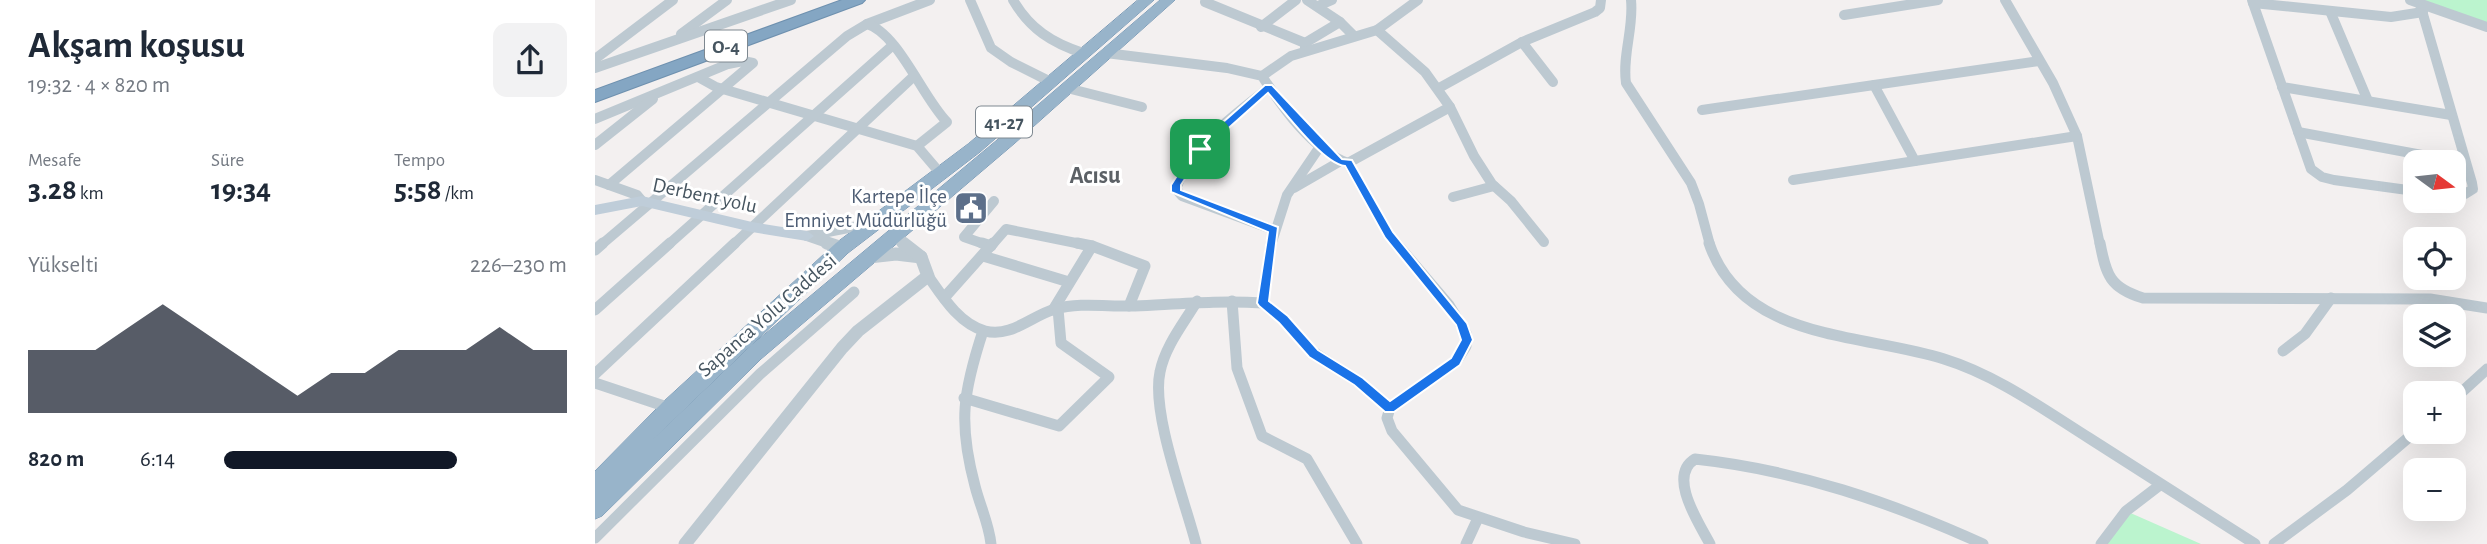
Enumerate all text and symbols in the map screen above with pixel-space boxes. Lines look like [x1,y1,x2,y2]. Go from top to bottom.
button: share [493,23,567,97]
text: Akşam koşusu [28,27,245,65]
road number: O-4 [705,30,747,61]
text: 19:32 · 4 × 820 m [28,74,170,97]
road number: 41-27 [976,106,1032,138]
pin [1170,119,1230,179]
icon: arrive [1181,130,1219,168]
north arrow [2403,150,2466,214]
map controls [2403,150,2466,521]
text: Mesafe [28,151,81,170]
text: Süre [211,151,244,170]
text: Tempo [394,151,445,170]
district label: Acısu [1069,164,1121,188]
street label: Derbent yolu [651,174,759,217]
text: 3.28 [28,175,77,205]
text: 19:34 [211,175,271,205]
text: 5:58 [394,175,442,205]
text: km [77,184,104,203]
text: /km [442,184,474,203]
place label: Kartepe İlçe Emniyet Müdürlüğü [784,185,947,231]
public building icon: Kartepe İlçe Emniyet Müdürlüğü [952,189,990,227]
button: locate [2403,227,2466,290]
street label: Sapanca Yolu Caddesi [694,250,840,381]
text: Yükselti [28,254,99,277]
text: 226–230 m [470,254,567,277]
button: layers [2403,304,2466,367]
button: + [2403,381,2466,444]
text: 820 m [28,448,84,471]
text: 6:14 [140,448,175,471]
button: − [2403,458,2466,521]

